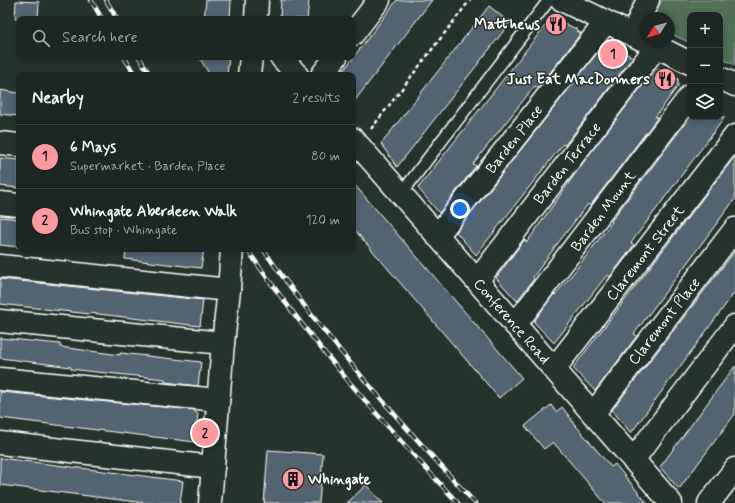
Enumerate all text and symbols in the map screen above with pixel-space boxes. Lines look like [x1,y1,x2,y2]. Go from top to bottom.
restaurant icon: Matthews [543,11,569,37]
north arrow [639,12,675,48]
map controls [687,12,723,120]
button: + [687,12,723,48]
place label: Matthews [474,15,540,35]
search box [16,16,356,60]
icon: search [30,27,52,49]
text: Search here [62,28,138,48]
pin: 1 [600,39,626,69]
button: − [687,48,723,84]
restaurant icon: Just Eat MacDonners [652,66,678,92]
place label: Just Eat MacDonners [507,70,650,90]
button: layers [687,84,723,120]
text: Nearby [32,87,84,109]
text: 2 results [293,90,340,107]
street label: Barden Place [482,101,548,178]
street label: Barden Terrace [530,118,606,209]
text: 6 Mays [70,138,116,158]
text: 1 [42,148,48,165]
text: 80 m [311,148,340,165]
text: Supermarket · Barden Place [70,158,225,175]
street label: Barden Mount [567,167,641,256]
your location [450,199,470,219]
text: Whingate Aberdeen Walk [70,202,237,222]
street label: Claremont Street [602,202,689,305]
text: 2 [42,212,48,229]
text: 120 m [306,212,340,229]
text: Bus stop · Whingate [70,222,177,239]
street label: Conference Road [468,274,554,369]
street label: Claremont Place [624,274,705,370]
pin: 2 [192,418,218,448]
building icon: Whingate [280,466,306,492]
place label: Whingate [307,470,371,491]

